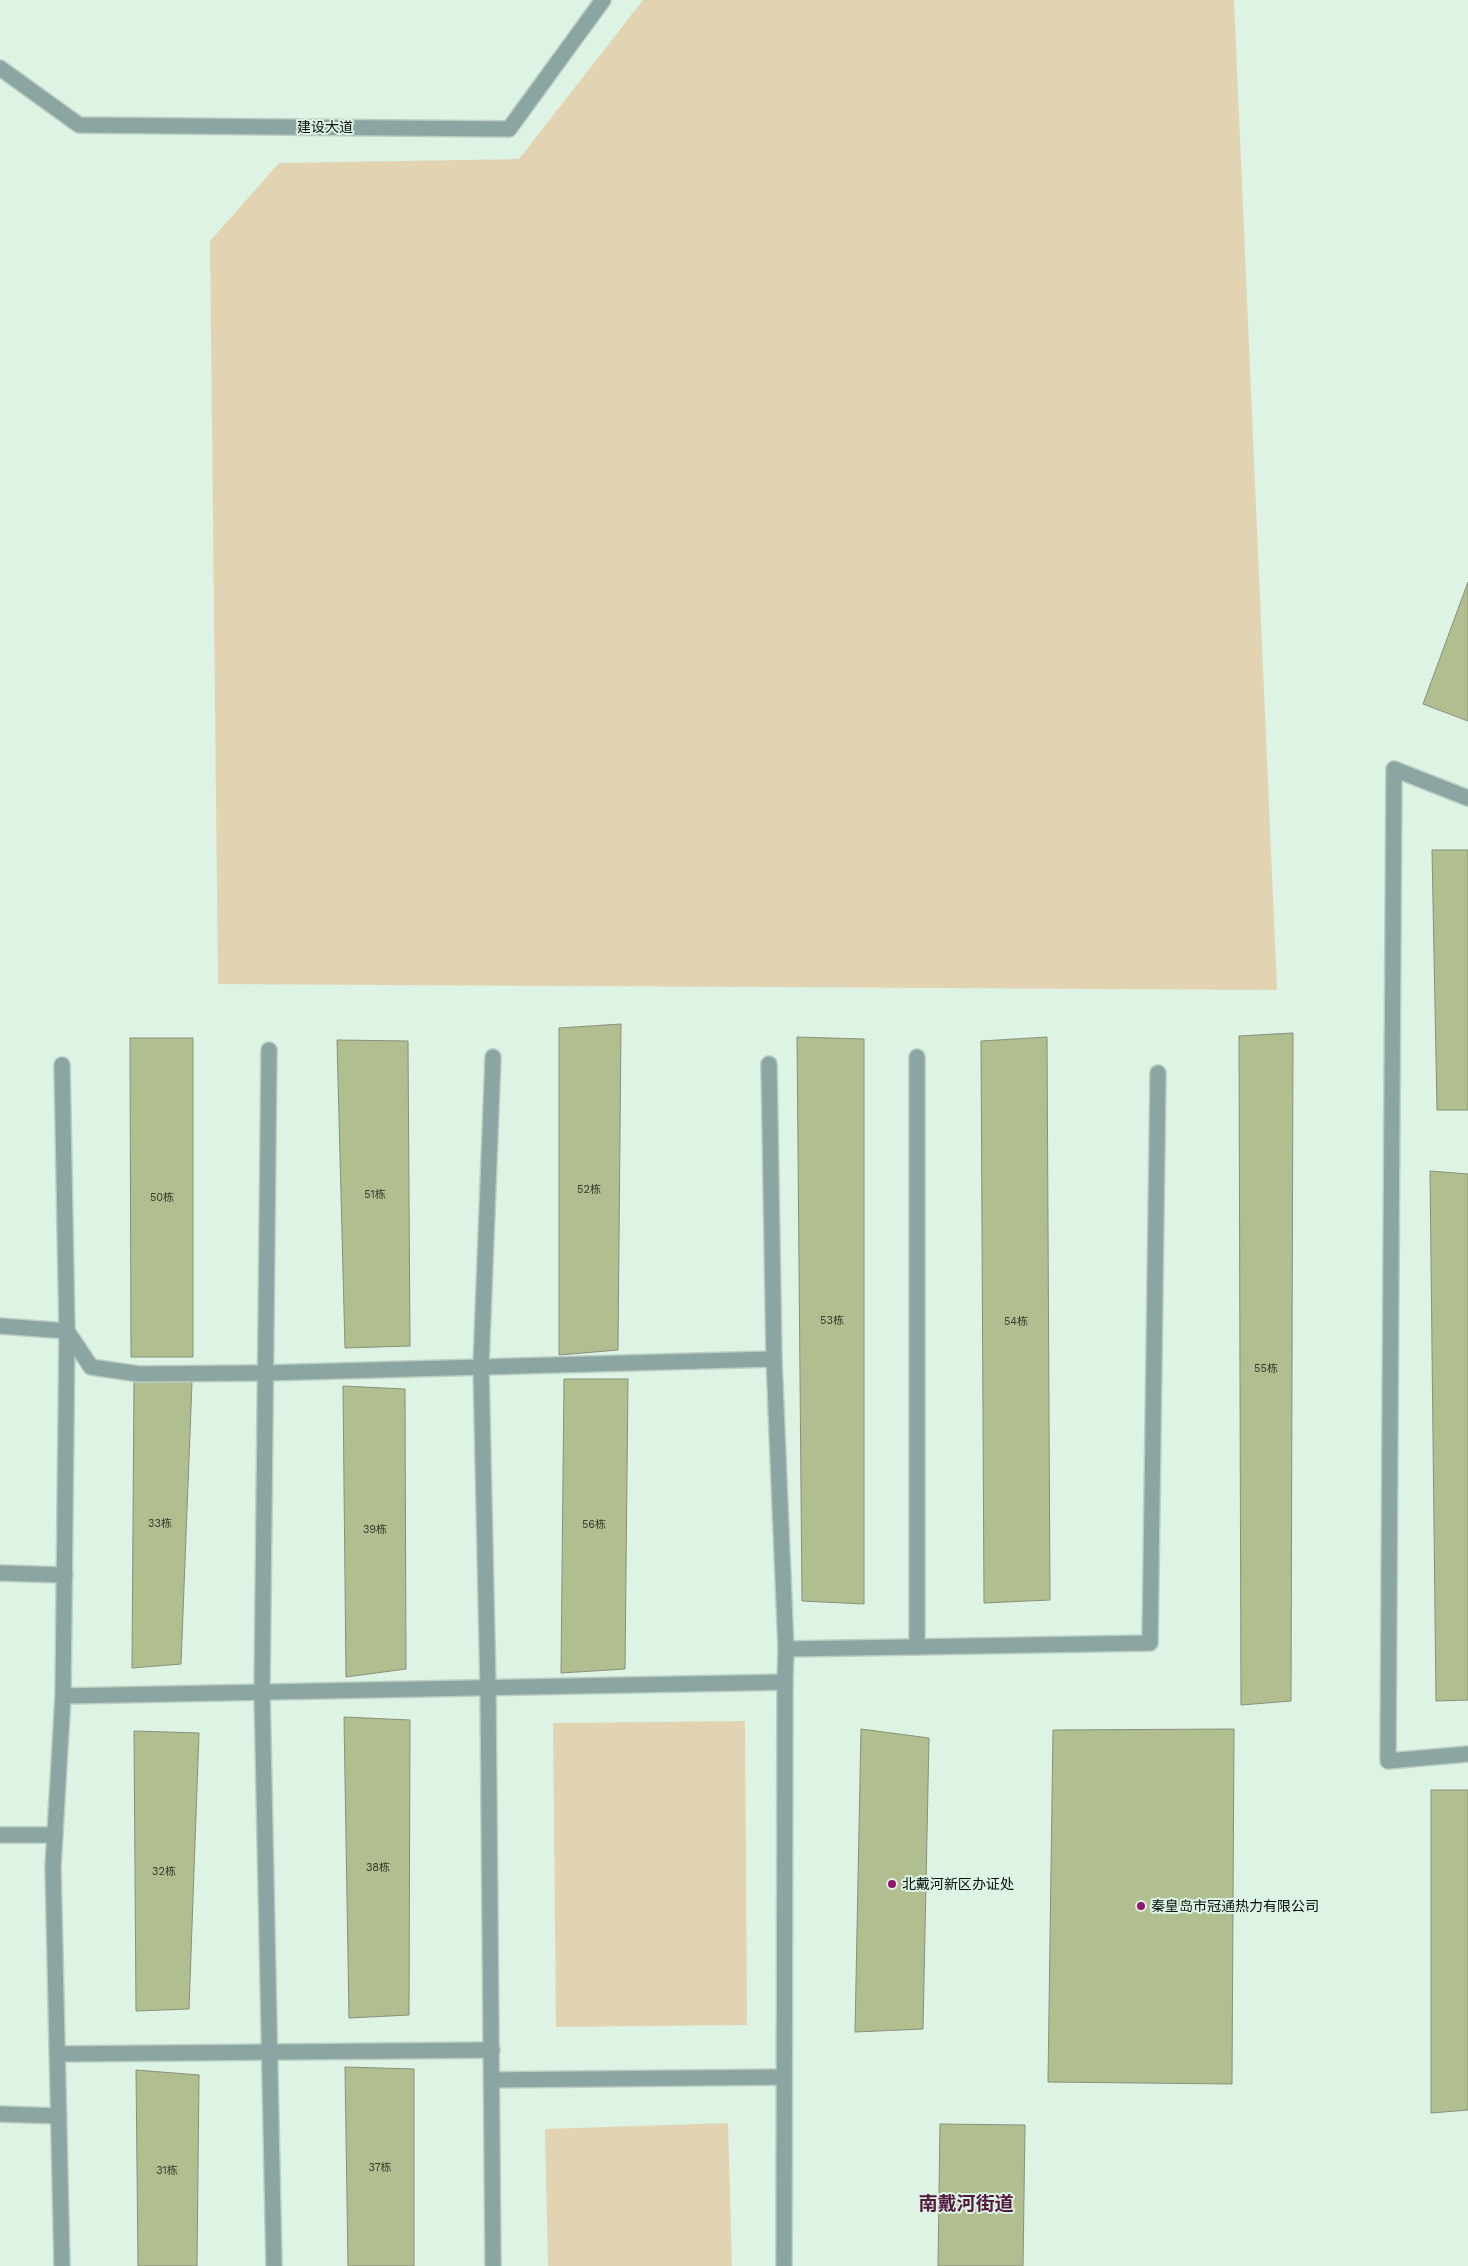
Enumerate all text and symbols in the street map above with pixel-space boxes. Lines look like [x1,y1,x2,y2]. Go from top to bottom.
street label: 建设大道 [297,119,353,135]
house number: 52栋 [577,1183,601,1196]
house number: 51栋 [364,1188,386,1201]
house number: 50栋 [150,1191,174,1204]
house number: 53栋 [820,1314,844,1327]
house number: 54栋 [1004,1315,1028,1328]
house number: 55栋 [1254,1362,1278,1375]
house number: 33栋 [148,1517,172,1530]
house number: 56栋 [582,1518,606,1531]
house number: 39栋 [363,1523,387,1536]
house number: 38栋 [366,1861,390,1874]
house number: 32栋 [152,1865,176,1878]
place label: 北戴河新区办证处 [902,1876,1014,1892]
marker: 北戴河新区办证处 [886,1878,898,1890]
place label: 秦皇岛市冠通热力有限公司 [1151,1898,1319,1914]
marker: 秦皇岛市冠通热力有限公司 [1135,1900,1147,1912]
house number: 37栋 [368,2161,392,2174]
house number: 31栋 [156,2164,178,2177]
district label: 南戴河街道 [918,2192,1014,2215]

